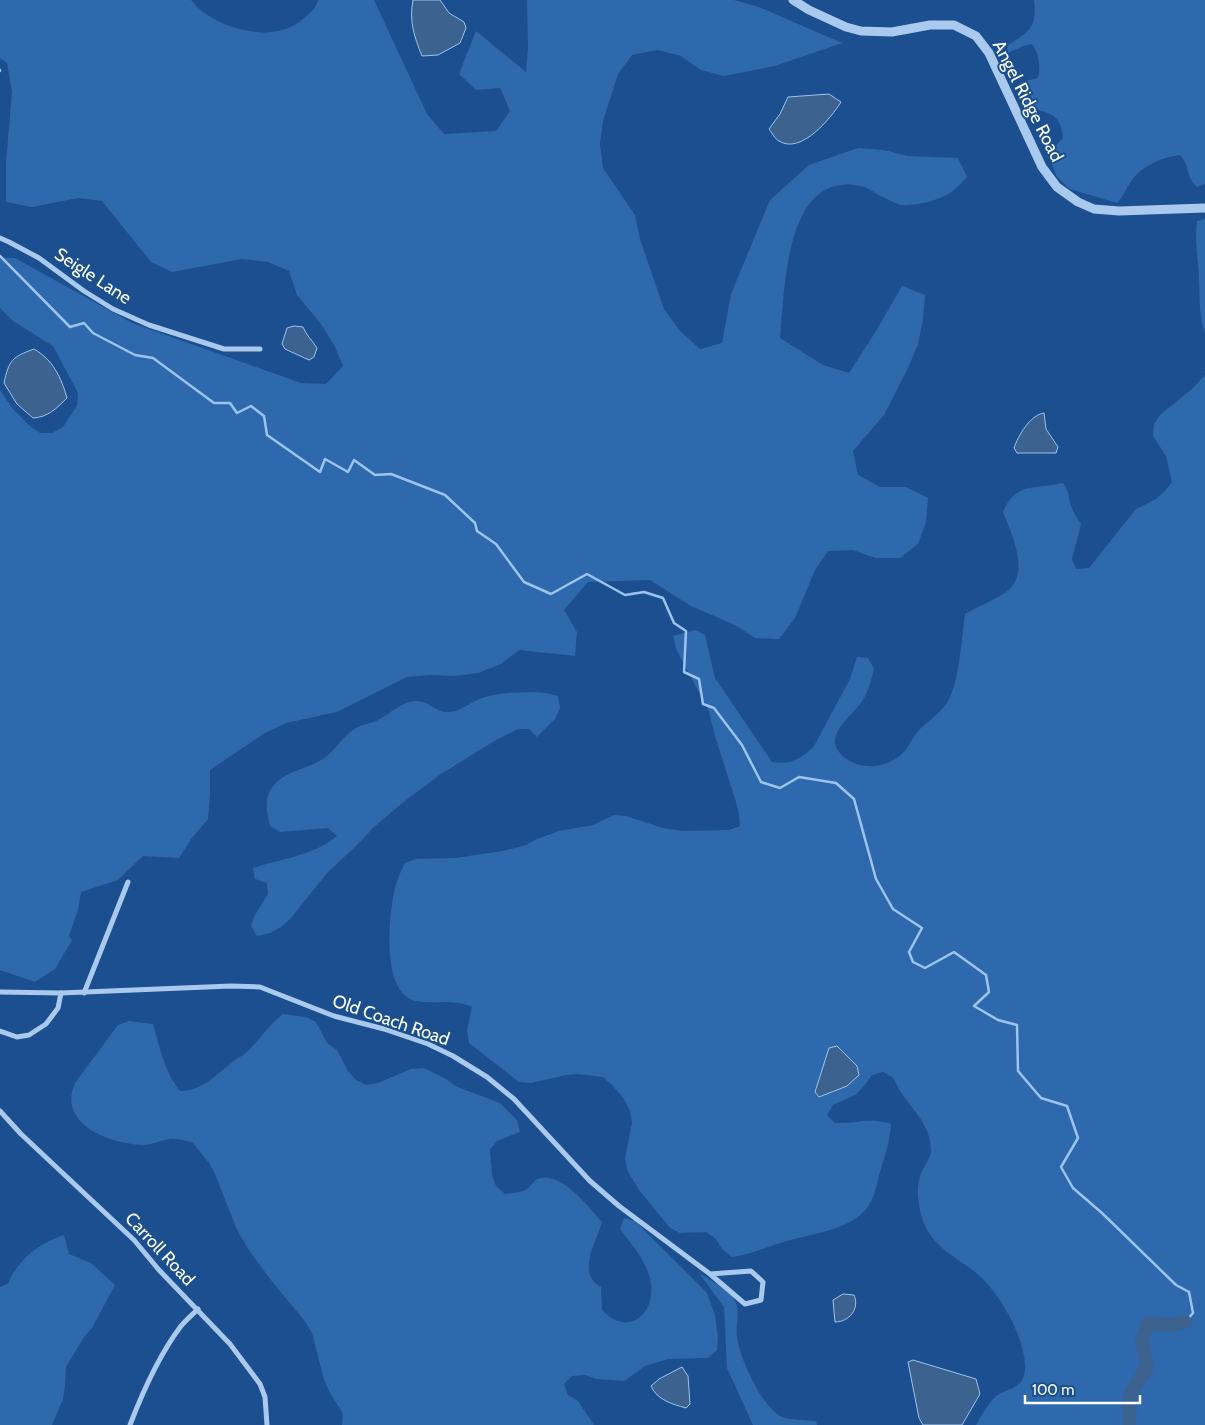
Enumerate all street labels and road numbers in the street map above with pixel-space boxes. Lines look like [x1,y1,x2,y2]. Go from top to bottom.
street label: Angel Ridge Road [988,37,1068,165]
street label: Seigle Lane [51,243,135,309]
street label: Old Coach Road [330,990,452,1050]
street label: Carroll Road [120,1208,200,1290]

